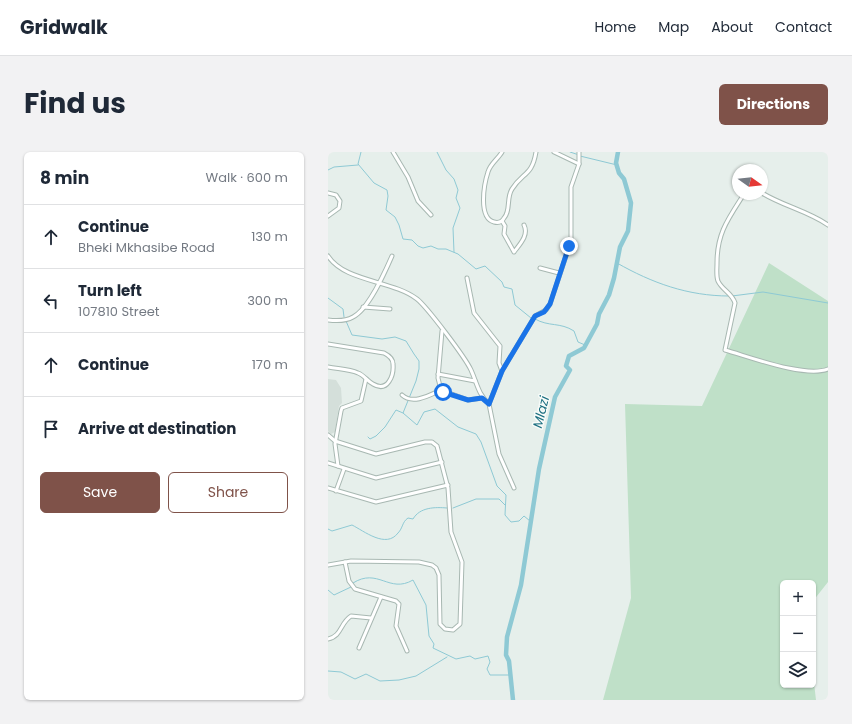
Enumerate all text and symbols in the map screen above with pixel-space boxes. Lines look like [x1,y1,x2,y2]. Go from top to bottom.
text: Gridwalk [20,14,108,41]
text: Home [594,17,636,37]
text: Map [658,17,689,37]
text: About [711,17,753,37]
text: Contact [775,17,832,37]
text: Find us [24,84,126,123]
button: Directions [719,84,828,125]
north arrow [732,164,768,200]
text: 8 min [40,166,89,190]
text: Walk · 600 m [205,168,288,187]
text: Continue [78,216,149,237]
icon: ahead [40,226,62,248]
text: 130 m [251,227,288,246]
route end [560,237,578,255]
text: Bheki Mkhasibe Road [78,238,215,257]
text: Turn left [78,280,142,301]
icon: left [40,290,62,312]
text: 300 m [247,291,288,310]
text: 107810 Street [78,302,159,321]
icon: ahead [40,354,62,376]
text: Continue [78,354,149,375]
text: 170 m [252,355,288,374]
route start [434,383,452,401]
water label: Mlazi [528,393,554,430]
icon: arrive [40,418,62,440]
text: Arrive at destination [78,418,236,439]
button: Save [40,472,160,513]
button: Share [168,472,288,513]
map controls [780,580,816,688]
button: + [780,580,816,616]
button: − [780,616,816,652]
button: layers [780,652,816,688]

